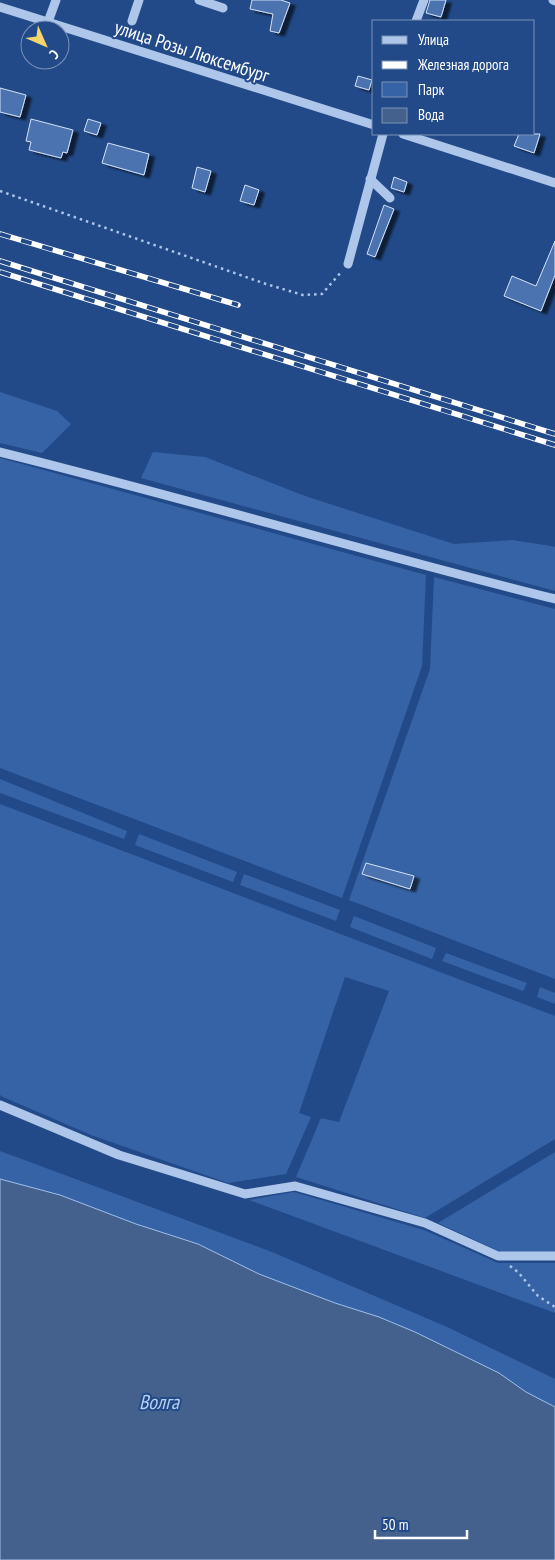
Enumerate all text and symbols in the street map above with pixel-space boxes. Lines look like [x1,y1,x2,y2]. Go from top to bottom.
street label: улица Розы Люксембург [112,15,273,87]
north arrow [20,20,70,70]
legend [372,20,535,135]
text: Улица [418,30,449,49]
text: С [45,46,63,63]
text: Железная дорога [417,55,509,74]
text: Парк [418,80,444,99]
text: Вода [418,105,444,124]
water label: Волга [139,1389,180,1415]
scale bar [375,1508,468,1540]
text: 50 m [382,1515,408,1534]

